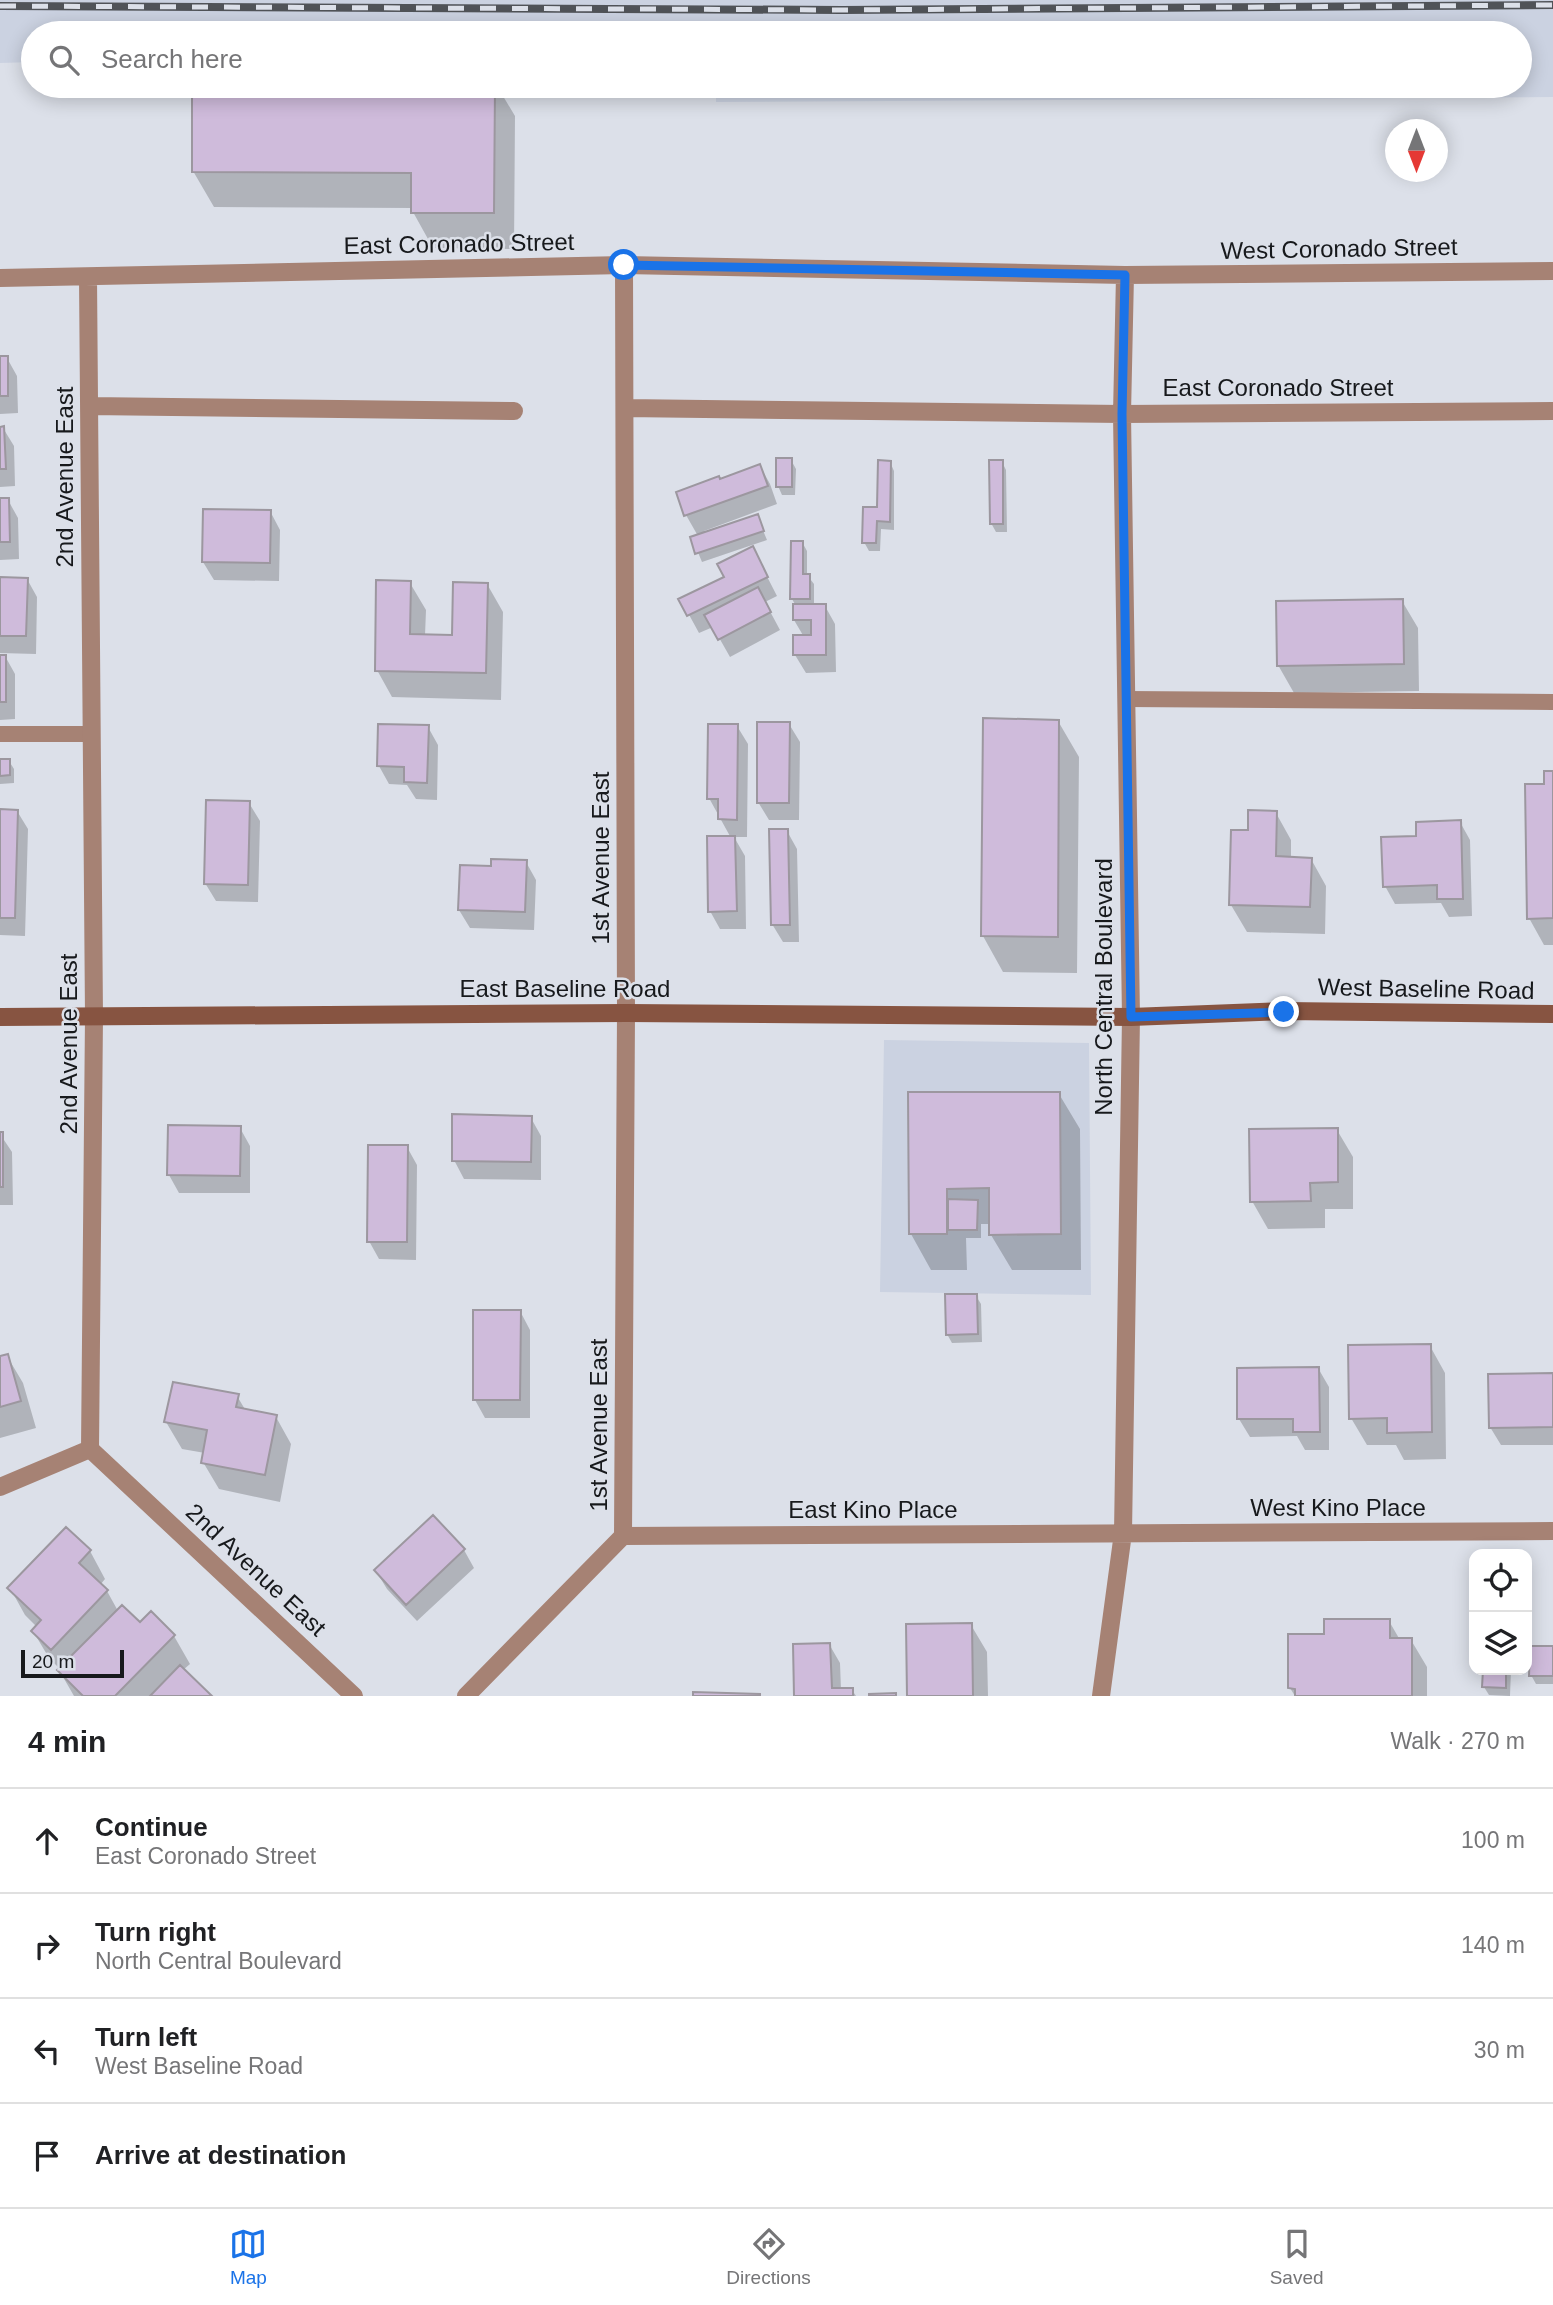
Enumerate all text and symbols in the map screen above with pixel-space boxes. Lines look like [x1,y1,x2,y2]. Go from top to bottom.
search box [21,21,1532,98]
icon: search [45,41,83,79]
text: Search here [101,44,243,74]
north arrow [1385,119,1448,182]
street label: East Coronado Street [343,228,575,259]
street label: West Coronado Street [1220,233,1458,264]
route start [608,249,639,280]
street label: East Coronado Street [1163,374,1394,401]
street label: 2nd Avenue East [51,386,78,568]
street label: 1st Avenue East [587,771,614,945]
street label: North Central Boulevard [1090,858,1117,1116]
street label: 2nd Avenue East [55,953,82,1135]
street label: West Baseline Road [1317,973,1535,1004]
street label: East Baseline Road [460,975,670,1002]
route end [1268,996,1299,1027]
street label: 1st Avenue East [585,1338,612,1512]
street label: West Kino Place [1250,1494,1426,1521]
street label: East Kino Place [788,1496,958,1523]
street label: 2nd Avenue East [181,1498,332,1641]
map controls [1469,1549,1532,1675]
button: locate [1469,1549,1532,1612]
button: layers [1469,1612,1532,1675]
scale bar [21,1647,124,1679]
text: 20 m [32,1651,74,1672]
text: 4 min [28,1725,106,1758]
text: Walk · 270 m [1390,1728,1525,1754]
text: Continue [95,1812,208,1842]
icon: ahead [28,1822,66,1860]
text: 100 m [1461,1827,1525,1853]
text: East Coronado Street [95,1843,316,1869]
text: Turn right [95,1917,216,1947]
icon: right [28,1927,66,1965]
text: 140 m [1461,1932,1525,1958]
text: North Central Boulevard [95,1948,342,1974]
text: Turn left [95,2022,197,2052]
icon: left [28,2032,66,2070]
text: 30 m [1474,2037,1525,2063]
text: West Baseline Road [95,2053,303,2079]
icon: arrive [28,2137,66,2175]
text: Arrive at destination [95,2140,346,2170]
tab: Map [229,2225,267,2289]
tab: Directions [726,2225,811,2289]
tab: Saved [1270,2225,1324,2289]

